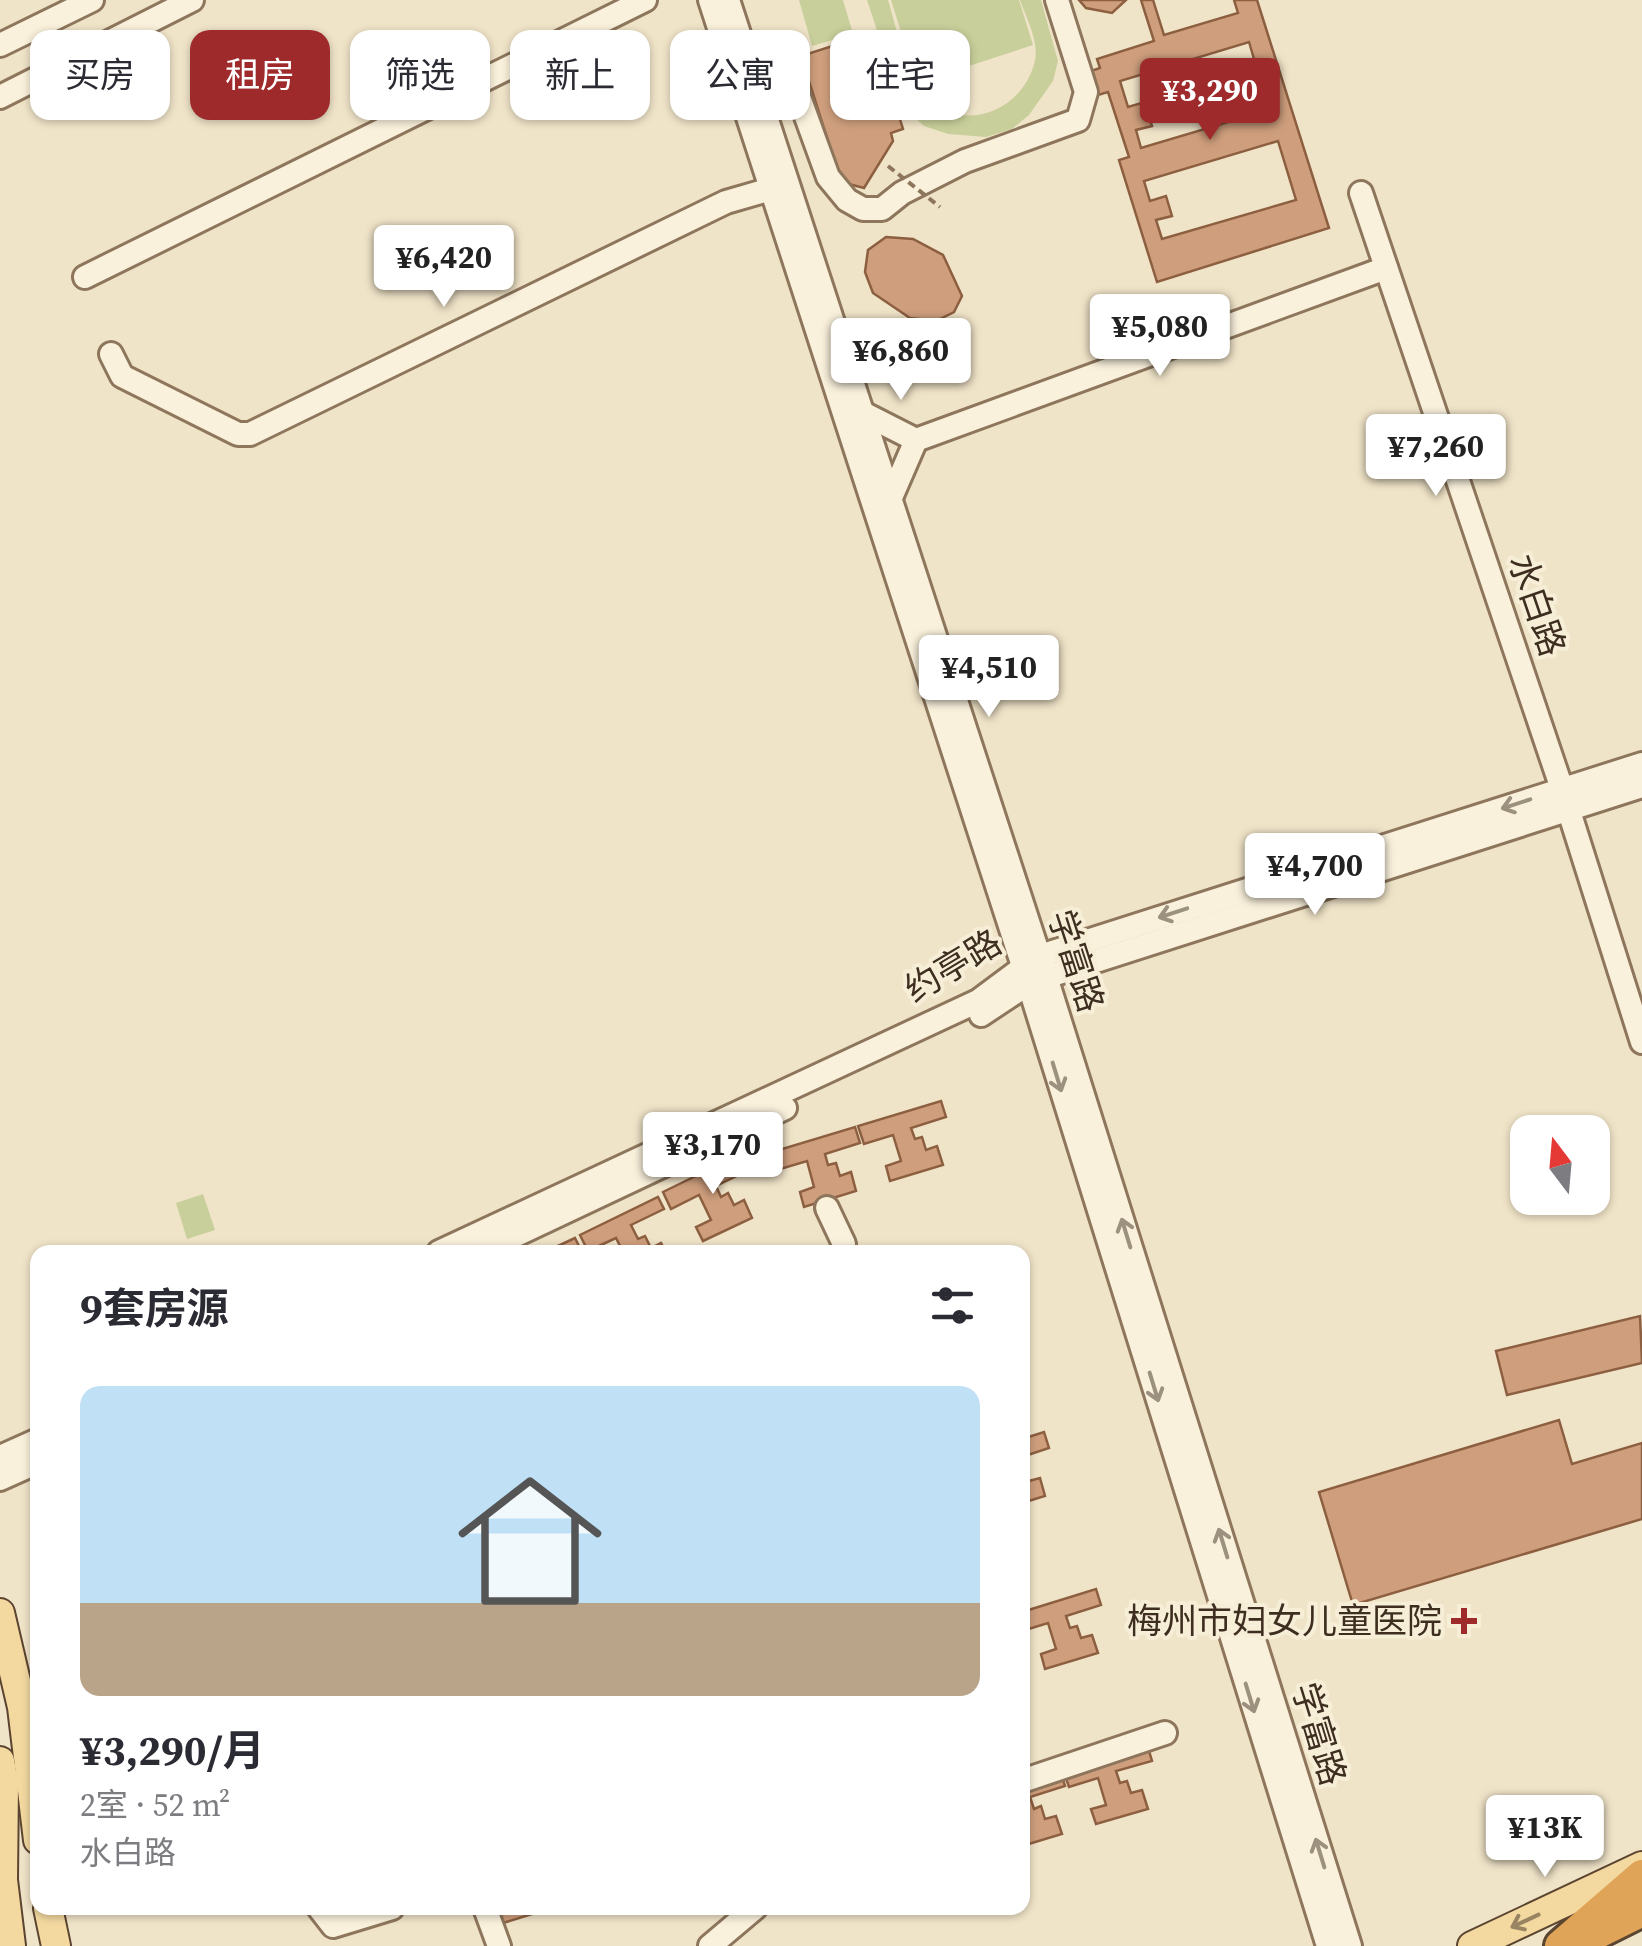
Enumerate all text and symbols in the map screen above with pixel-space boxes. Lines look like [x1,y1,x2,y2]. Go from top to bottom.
chip: 买房 [30,30,170,120]
chip: 租房 [190,30,330,120]
chip: 筛选 [350,30,490,120]
chip: 新上 [510,30,650,120]
chip: 公寓 [670,30,810,120]
chip: 住宅 [830,30,970,120]
pin: ¥3,290 [1129,58,1291,143]
text: ¥3,290 [1162,68,1258,112]
pin: ¥6,420 [363,225,525,310]
text: ¥6,420 [396,235,492,279]
pin: ¥5,080 [1079,294,1241,379]
text: ¥5,080 [1112,304,1208,348]
pin: ¥6,860 [820,318,982,403]
text: ¥6,860 [853,328,949,372]
pin: ¥7,260 [1355,414,1517,499]
text: ¥7,260 [1388,424,1484,468]
street label: 水白路 [1497,548,1577,662]
pin: ¥4,510 [908,635,1070,720]
text: ¥4,510 [941,645,1037,689]
one-way arrow [1500,796,1532,814]
pin: ¥4,700 [1234,833,1396,918]
text: ¥4,700 [1267,843,1363,887]
street label: 学富路 [1037,904,1115,1018]
one-way arrow [1158,906,1189,924]
street label: 约亭路 [896,918,1010,1014]
one-way arrow [1049,1061,1067,1092]
pin: ¥3,170 [632,1112,794,1197]
north arrow [1510,1115,1610,1215]
map controls [1510,1115,1610,1215]
text: ¥3,170 [665,1122,761,1166]
one-way arrow [1116,1218,1134,1249]
icon: filters [925,1278,980,1333]
text: 9套房源 [80,1279,229,1337]
one-way arrow [1146,1371,1164,1403]
icon: home [440,1451,620,1631]
one-way arrow [1213,1528,1231,1560]
place label: 梅州市妇女儿童医院 [1127,1597,1442,1645]
marker: 梅州市妇女儿童医院 [1451,1608,1477,1634]
street label: 学富路 [1281,1677,1357,1791]
one-way arrow [1243,1681,1261,1713]
text: ¥3,290/月 [80,1721,265,1779]
text: 2室 · 52 m² [80,1783,230,1827]
pin: ¥13K [1486,1795,1604,1880]
text: ¥13K [1508,1805,1582,1849]
text: 水白路 [80,1831,176,1875]
one-way arrow [1310,1838,1328,1870]
one-way arrow [1511,1912,1541,1931]

